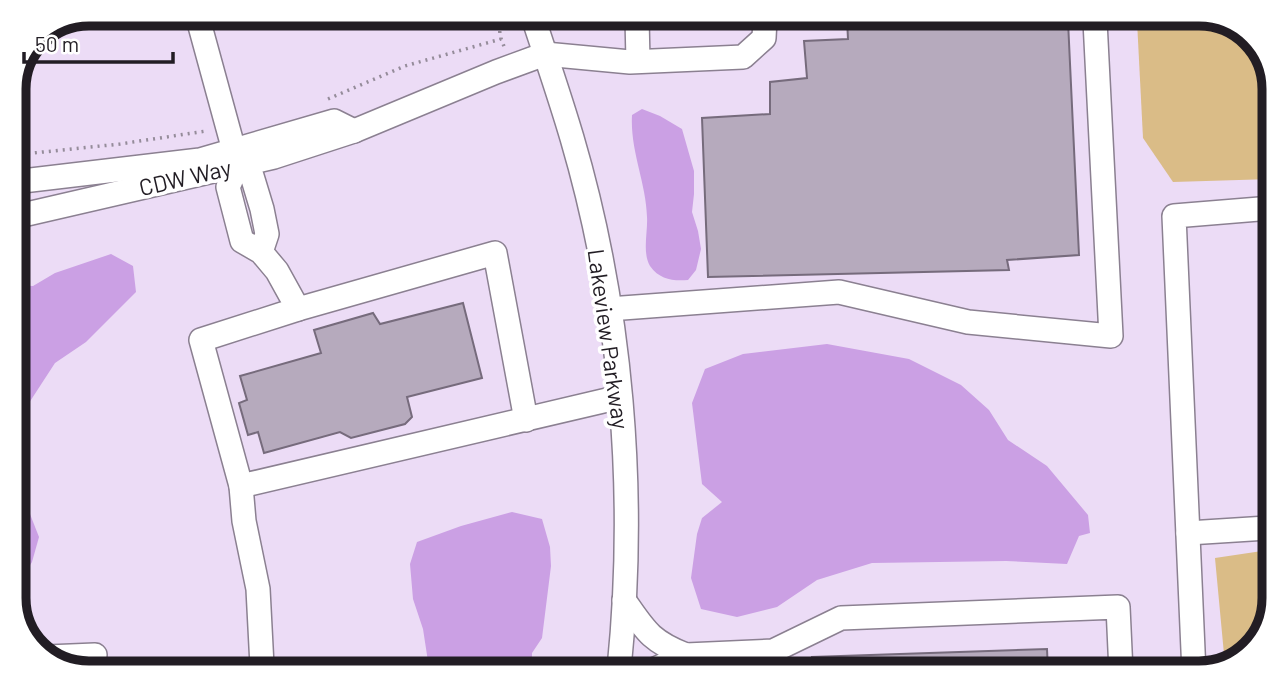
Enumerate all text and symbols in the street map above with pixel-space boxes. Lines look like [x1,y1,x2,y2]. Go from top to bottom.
scale bar [24,21,173,65]
text: 50 m [35,31,79,56]
street label: CDW Way [136,153,234,201]
street label: Lakeview Parkway [583,247,636,431]

